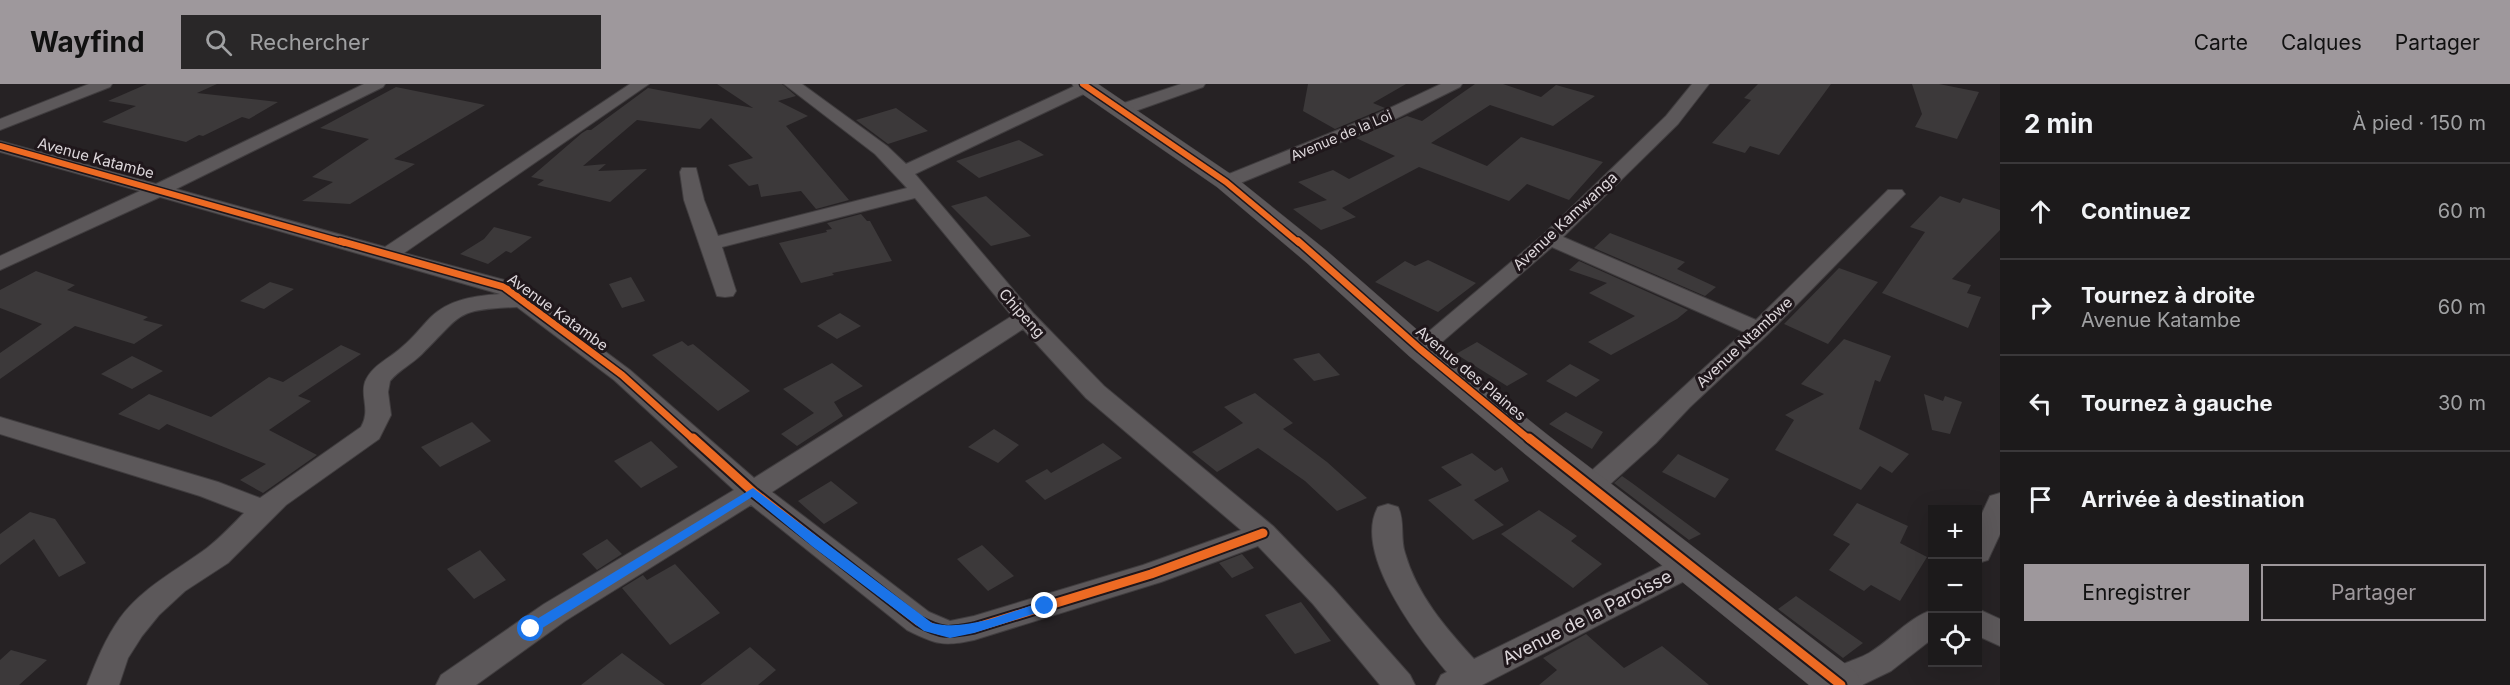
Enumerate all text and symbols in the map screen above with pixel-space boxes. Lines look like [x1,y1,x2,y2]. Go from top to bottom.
search box [181,15,601,69]
text: Wayfind [30,25,145,59]
icon: search [202,26,235,59]
text: Rechercher [250,29,369,55]
text: Carte [2194,30,2248,55]
text: Calques [2281,30,2362,55]
text: Partager [2395,30,2480,55]
street label: Avenue de la Loi [1288,106,1394,164]
text: 2 min [2024,108,2094,139]
text: À pied · 150 m [2353,111,2486,135]
street label: Avenue Katambe [36,133,156,183]
street label: Avenue Kamwanga [1509,168,1621,274]
icon: ahead [2024,195,2057,228]
text: Continuez [2081,198,2191,224]
text: 60 m [2438,199,2486,223]
street label: Avenue Katambe [504,269,612,355]
text: Tournez à droite [2081,282,2255,308]
street label: Chipeng [995,285,1049,341]
icon: right [2024,291,2057,324]
street label: Avenue Ntambwe [1692,293,1796,391]
text: 60 m [2438,295,2486,319]
text: Avenue Katambe [2081,308,2241,332]
street label: Avenue des Plaines [1412,321,1530,425]
icon: left [2024,387,2057,420]
text: Tournez à gauche [2081,390,2273,416]
text: 30 m [2438,391,2486,415]
icon: arrive [2024,483,2057,516]
text: Arrivée à destination [2081,486,2305,512]
map controls [1928,505,1982,667]
button: + [1928,505,1982,559]
button: − [1928,559,1982,613]
button: Enregistrer [2024,564,2249,621]
button: Partager [2261,564,2486,621]
street label: Avenue de la Paroisse [1499,565,1675,669]
route end [1031,592,1057,618]
button: locate [1928,613,1982,667]
route start [517,615,543,641]

